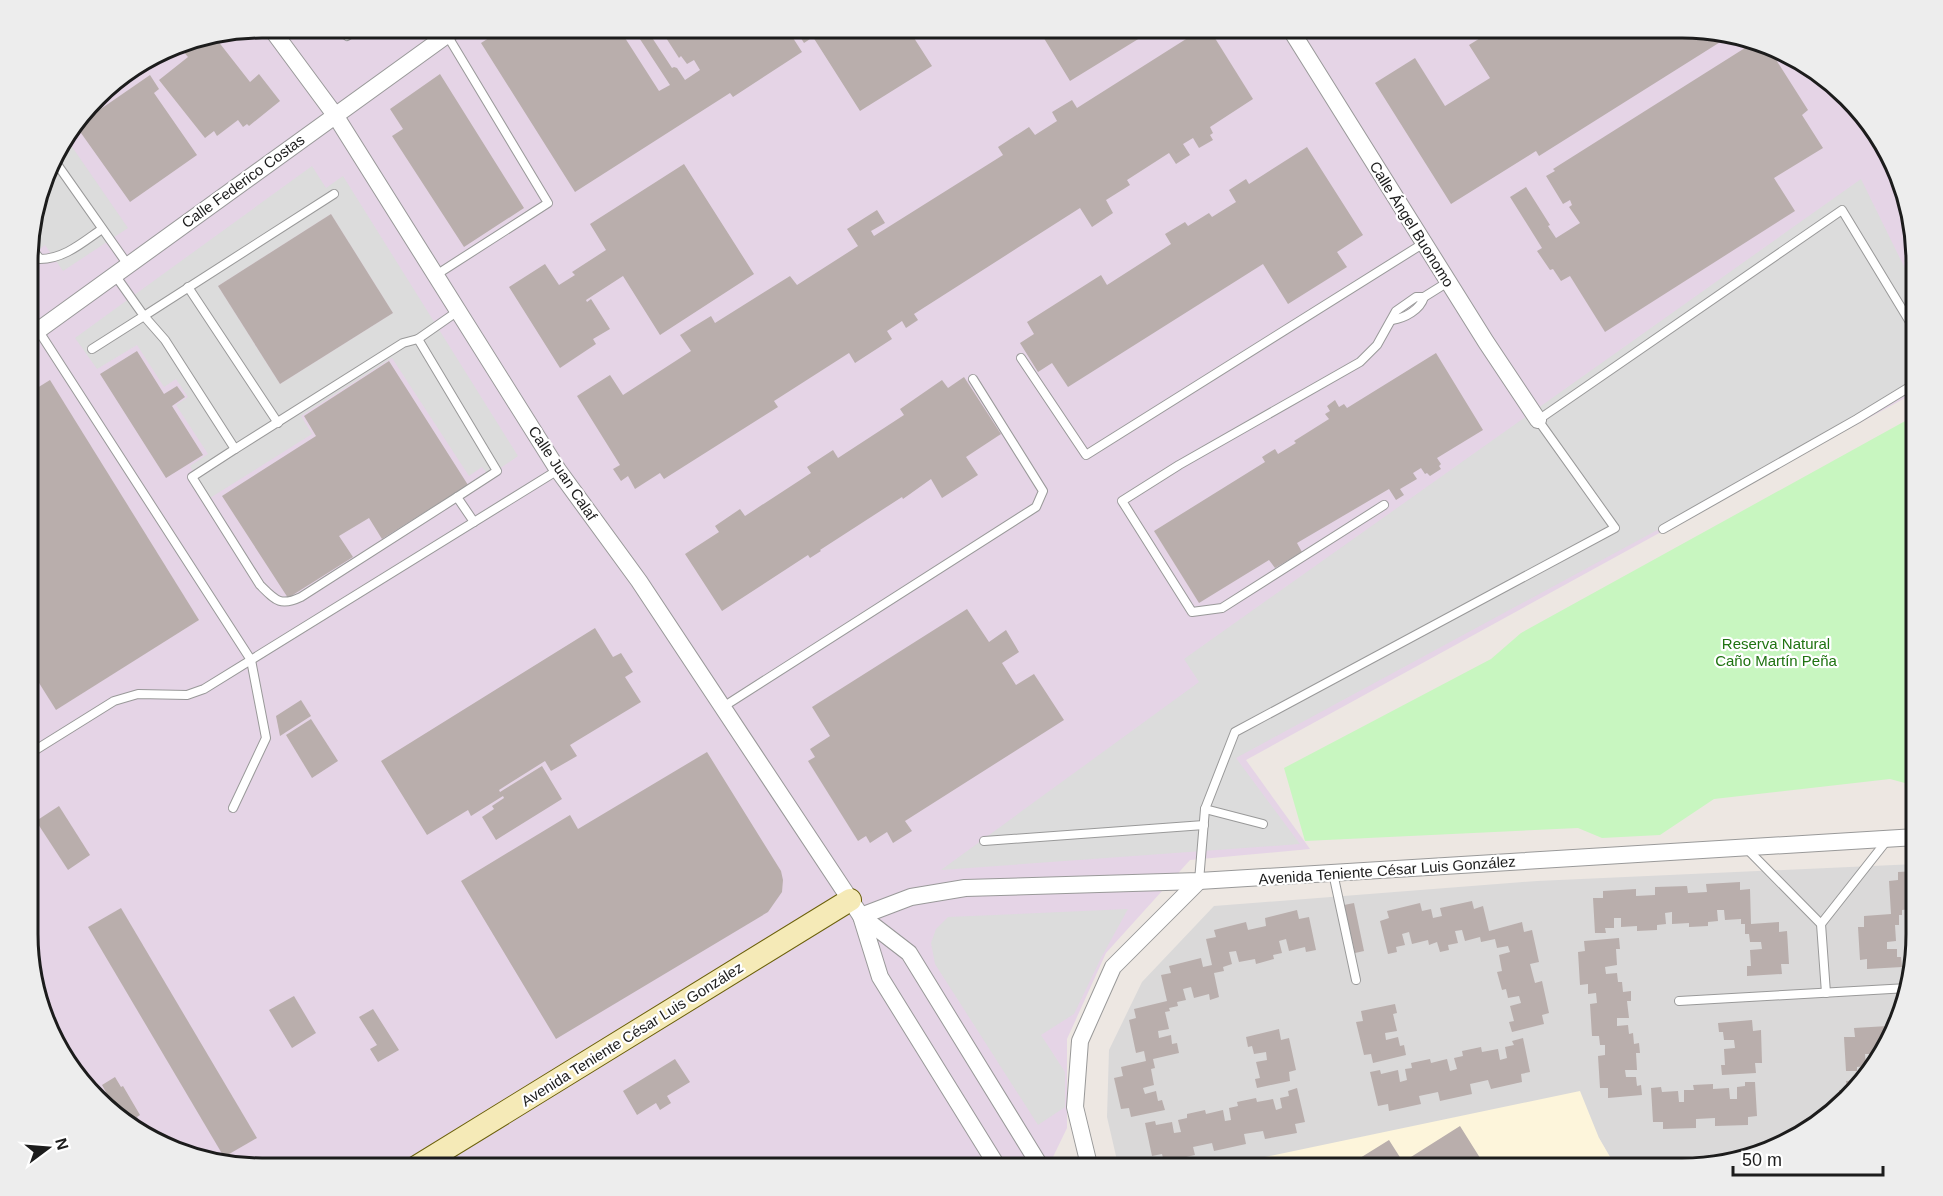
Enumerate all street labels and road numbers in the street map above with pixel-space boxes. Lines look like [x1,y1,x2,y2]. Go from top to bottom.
street label: Calle Federico Costas [178,131,308,231]
street label: Calle Ángel Buonomo [1366,158,1458,290]
street label: Calle Juan Calaf [525,423,601,524]
street label: Avenida Teniente César Luis González [1258,853,1516,887]
street label: Avenida Teniente César Luis González [518,958,746,1110]

